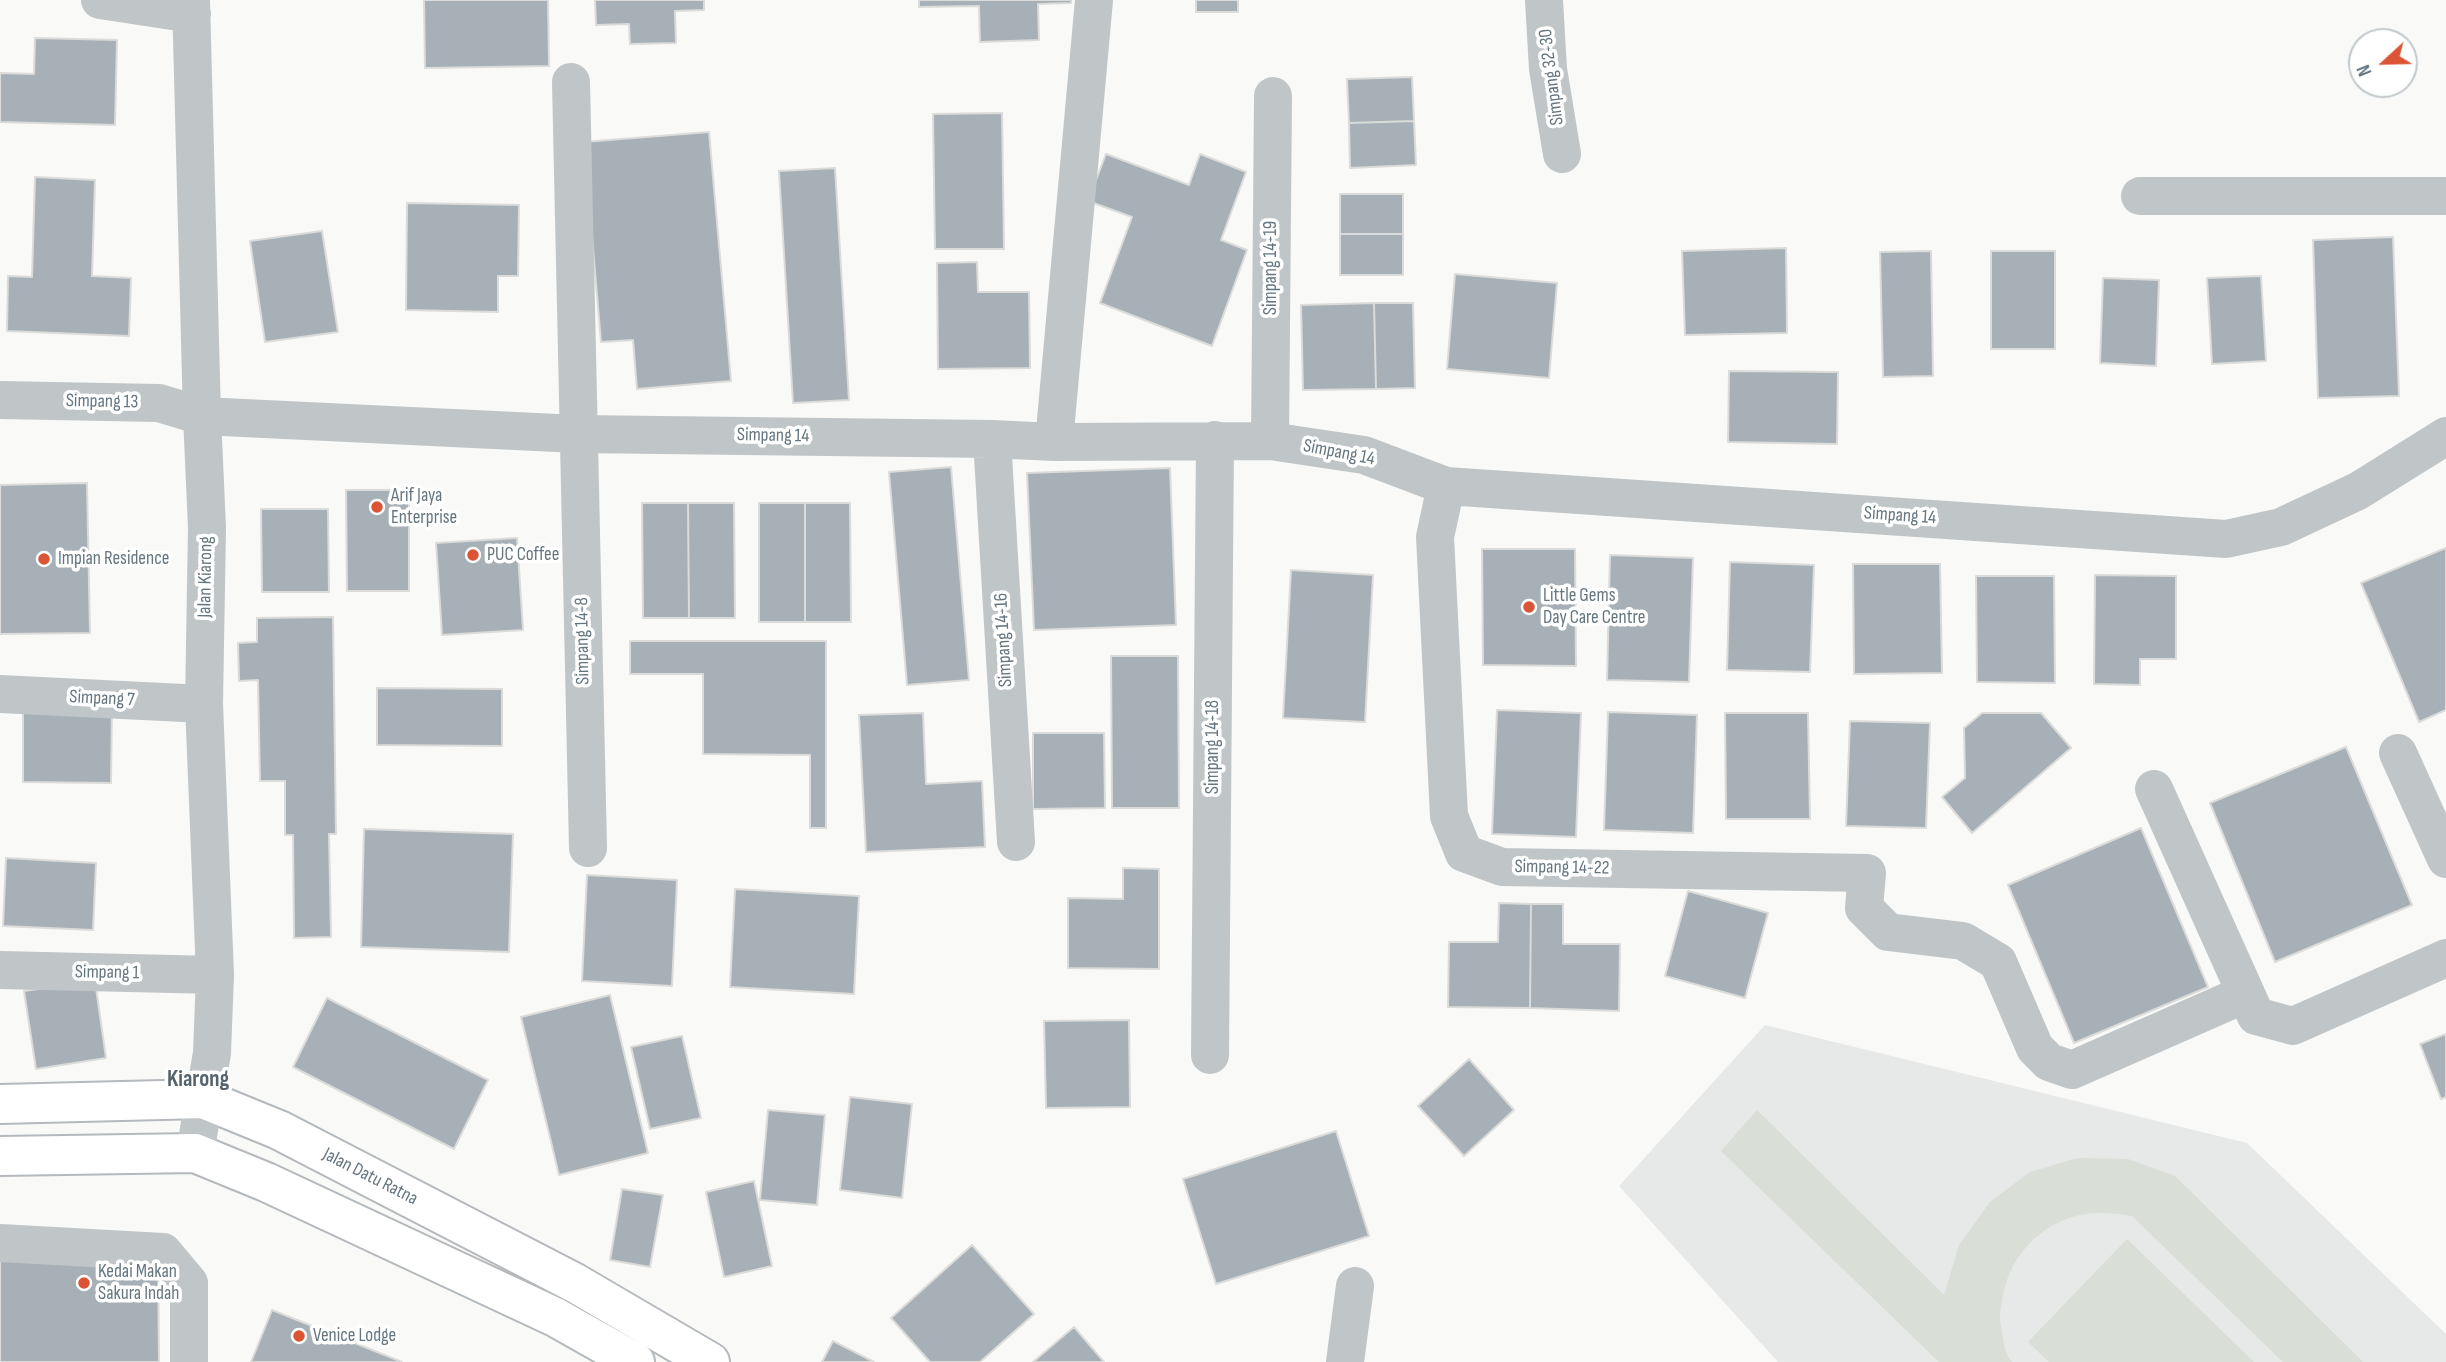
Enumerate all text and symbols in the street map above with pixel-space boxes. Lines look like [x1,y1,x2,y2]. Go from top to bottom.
street label: Simpang 32-30 [1535,27,1569,127]
north arrow [2348,28,2418,98]
text: N [2352,61,2377,79]
street label: Simpang 14-19 [1260,221,1282,315]
street label: Simpang 13 [66,390,138,414]
street label: Simpang 14 [737,424,809,448]
street label: Simpang 14 [1301,435,1377,471]
place label: Arif Jaya Enterprise [391,485,457,529]
marker: Arif Jaya Enterprise [369,499,385,515]
street label: Simpang 14 [1863,502,1937,530]
street label: Jalan Kiarong [194,536,218,618]
place label: PUC Coffee [487,544,559,566]
marker: PUC Coffee [465,547,481,563]
place label: Impian Residence [58,548,169,570]
marker: Impian Residence [36,551,52,567]
place label: Little Gems Day Care Centre [1543,585,1645,629]
street label: Simpang 14-16 [990,592,1018,688]
street label: Simpang 14-8 [571,597,595,685]
marker: Little Gems Day Care Centre [1521,599,1537,615]
street label: Simpang 7 [69,686,135,712]
street label: Simpang 14-18 [1202,700,1224,794]
street label: Simpang 14-22 [1514,856,1610,880]
street label: Simpang 1 [75,961,139,985]
district label: Kiarong [167,1066,229,1094]
street label: Jalan Datu Ratna [319,1143,421,1211]
place label: Kedai Makan Sakura Indah [98,1261,179,1305]
marker: Kedai Makan Sakura Indah [76,1275,92,1291]
place label: Venice Lodge [313,1325,396,1347]
marker: Venice Lodge [291,1328,307,1344]

